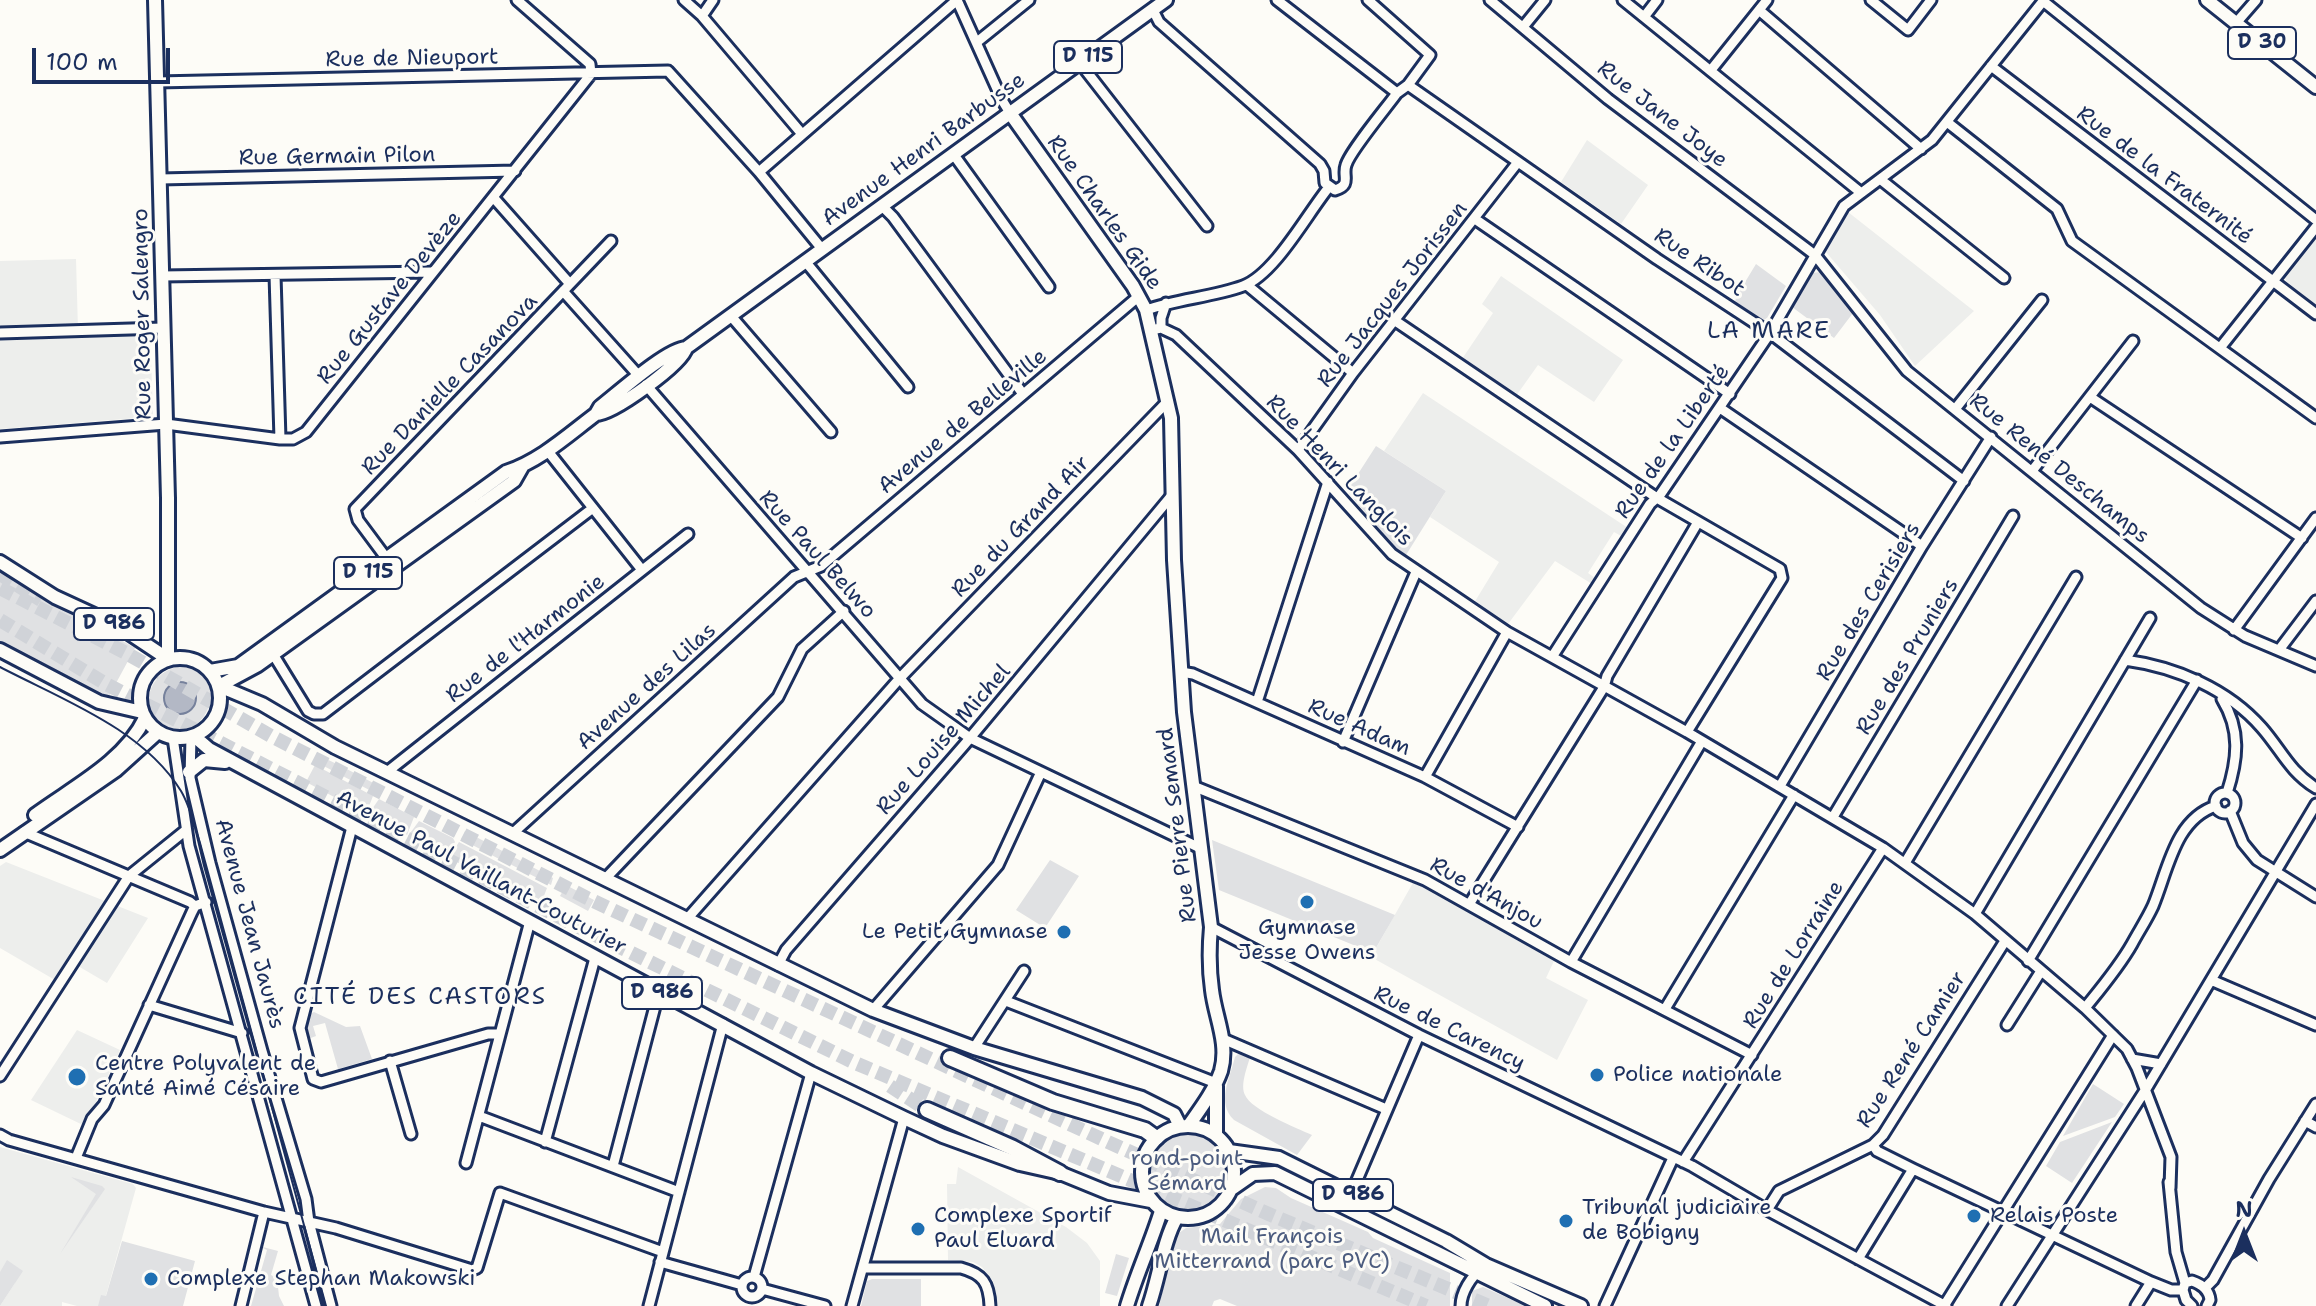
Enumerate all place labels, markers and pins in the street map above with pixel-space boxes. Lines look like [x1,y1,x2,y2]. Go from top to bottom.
marker: Gymnase Jesse Owens [1298,893,1316,911]
place label: Gymnase Jesse Owens [1238,915,1376,966]
place label: Le Petit Gymnase [862,919,1048,945]
marker: Le Petit Gymnase [1055,923,1073,941]
place label: Centre Polyvalent de Santé Aimé Césaire [95,1051,316,1102]
place label: Police nationale [1613,1062,1782,1088]
marker: Centre Polyvalent de Santé Aimé Césaire [66,1066,88,1088]
marker: Police nationale [1588,1066,1606,1084]
place label: Tribunal judiciaire de Bobigny [1582,1195,1772,1246]
place label: Complexe Sportif Paul Eluard [934,1203,1112,1254]
place label: Relais Poste [1990,1203,2118,1229]
marker: Relais Poste [1965,1207,1983,1225]
marker: Tribunal judiciaire de Bobigny [1557,1212,1575,1230]
marker: Complexe Sportif Paul Eluard [909,1220,927,1238]
place label: Complexe Stephan Makowski [167,1266,476,1292]
marker: Complexe Stephan Makowski [142,1270,160,1288]

